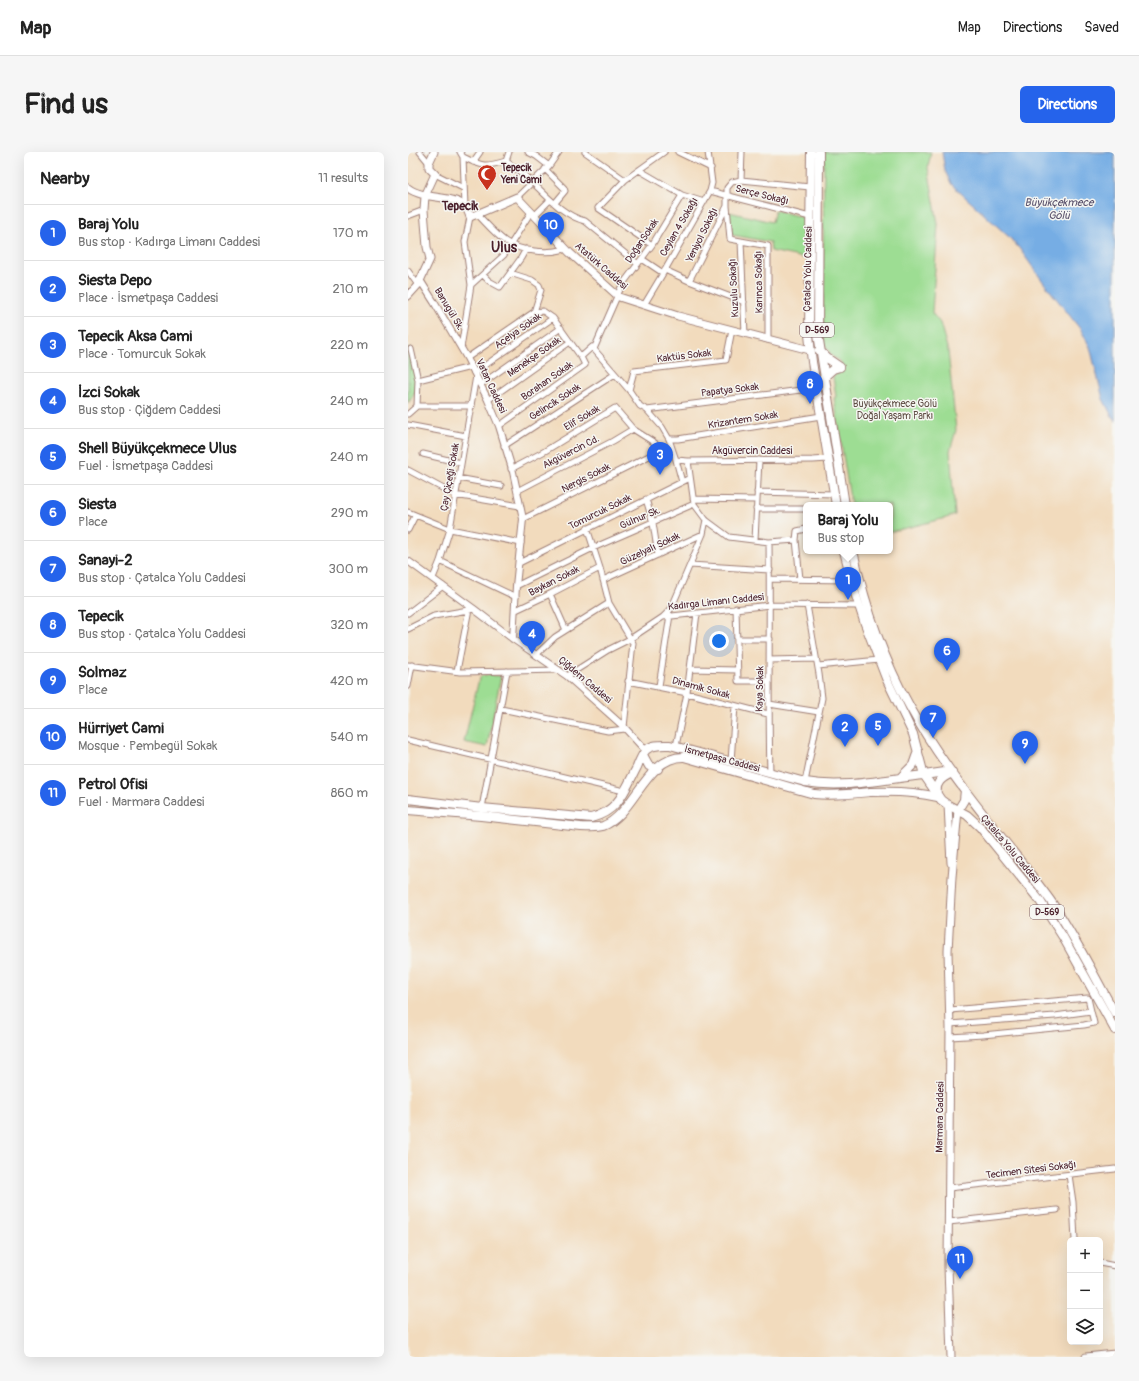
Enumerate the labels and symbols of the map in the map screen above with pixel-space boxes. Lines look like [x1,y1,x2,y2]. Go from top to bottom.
place label: Tepecik Yeni Cami [500,162,542,186]
mosque icon: Tepecik Yeni Cami [476,163,498,191]
street label: Serçe Sokağı [734,183,790,207]
street label: Ceylan 4 Sokağı [657,195,701,259]
water label: Büyükçekmece Gölü [1025,196,1095,222]
district label: Tepecik [441,199,479,214]
street label: Yeniyol Sokağı [683,206,720,265]
pin: 10 [538,212,564,245]
street label: DoğanSokak [623,216,662,266]
street label: Çatalca Yolu Caddesi [801,226,815,312]
district label: Ulus [491,239,518,256]
street label: Atatürk Caddesi [572,240,630,292]
street label: Karınca Sokağı [752,251,766,313]
street label: Kuzulu Sokağı [726,258,742,318]
street label: Banugül Sk. [432,285,466,333]
street label: Açelya Sokak [492,310,544,351]
road number: D-569 [800,323,834,337]
street label: Menekşe Sokak [505,334,564,380]
street label: Kaktüs Sokak [656,347,713,365]
street label: Vatan Caddesi [473,357,509,415]
street label: Borahan Sokak [519,358,576,403]
pin: 8 [797,371,823,404]
street label: Papatya Sokak [700,380,760,399]
street label: Gelincik Sokak [527,381,584,423]
park label: Büyükçekmece Gölü Doğal Yaşam Parkı [853,398,937,422]
street label: Elif Sokak [562,402,603,433]
street label: Krizantem Sokak [707,408,780,431]
street label: Akgüvercin Cd. [541,433,601,471]
street label: Çay Çiçeği Sokak [438,441,462,512]
pin: 3 [647,442,673,475]
street label: Akgüvercin Caddesi [712,445,792,457]
street label: Nergis Sokak [560,460,613,495]
street label: Tomurcuk Sokak [567,491,634,532]
street label: Gülnur Sk. [618,504,662,532]
street label: Güzelyalı Sokak [618,530,683,568]
street label: Baykan Sokak [527,563,582,599]
pin: 1 [835,567,861,600]
street label: Kadırga Limanı Caddesi [667,591,765,613]
pin: 4 [519,621,545,654]
your location [709,631,729,651]
pin: 6 [934,638,960,671]
street label: Çiğdem Caddesi [556,654,614,706]
street label: Kaya Sokak [754,665,766,712]
street label: Dinamik Sokak [671,675,732,702]
pin: 7 [920,705,946,738]
pin: 5 [865,713,891,746]
pin: 2 [832,714,858,747]
pin: 9 [1012,731,1038,764]
street label: İsmetpaşa Caddesi [683,742,762,775]
street label: Çatalca Yolu Caddesi [978,812,1042,886]
road number: D-569 [1030,905,1064,919]
street label: Marmara Caddesi [933,1081,947,1153]
street label: Tecimen Sitesi Sokağı [985,1159,1077,1181]
pin: 11 [947,1246,973,1279]

